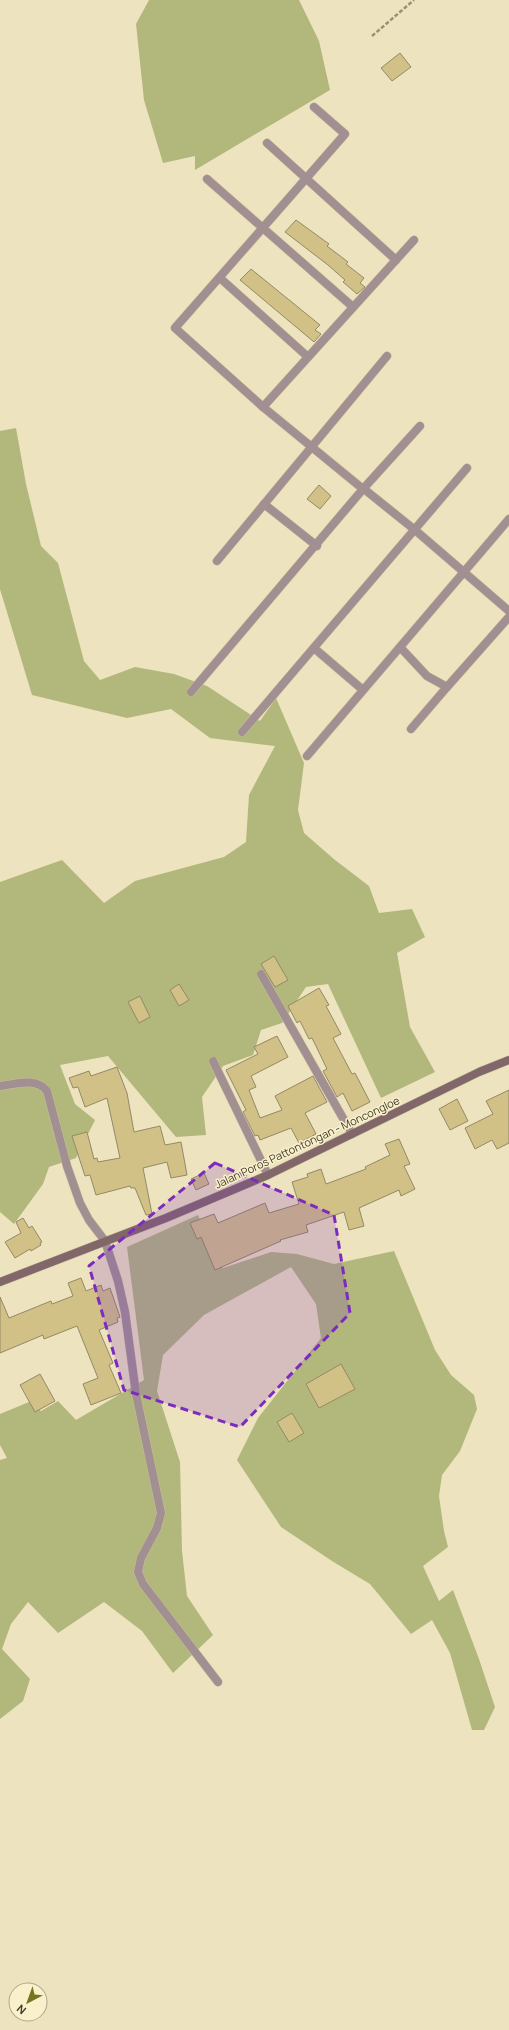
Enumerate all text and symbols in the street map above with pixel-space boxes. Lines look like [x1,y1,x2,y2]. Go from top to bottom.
street label: Jalan Poros Pattontongan - Moncongloe [212,1092,402,1192]
north arrow [8,1982,48,2022]
text: N [13,2002,29,2018]

